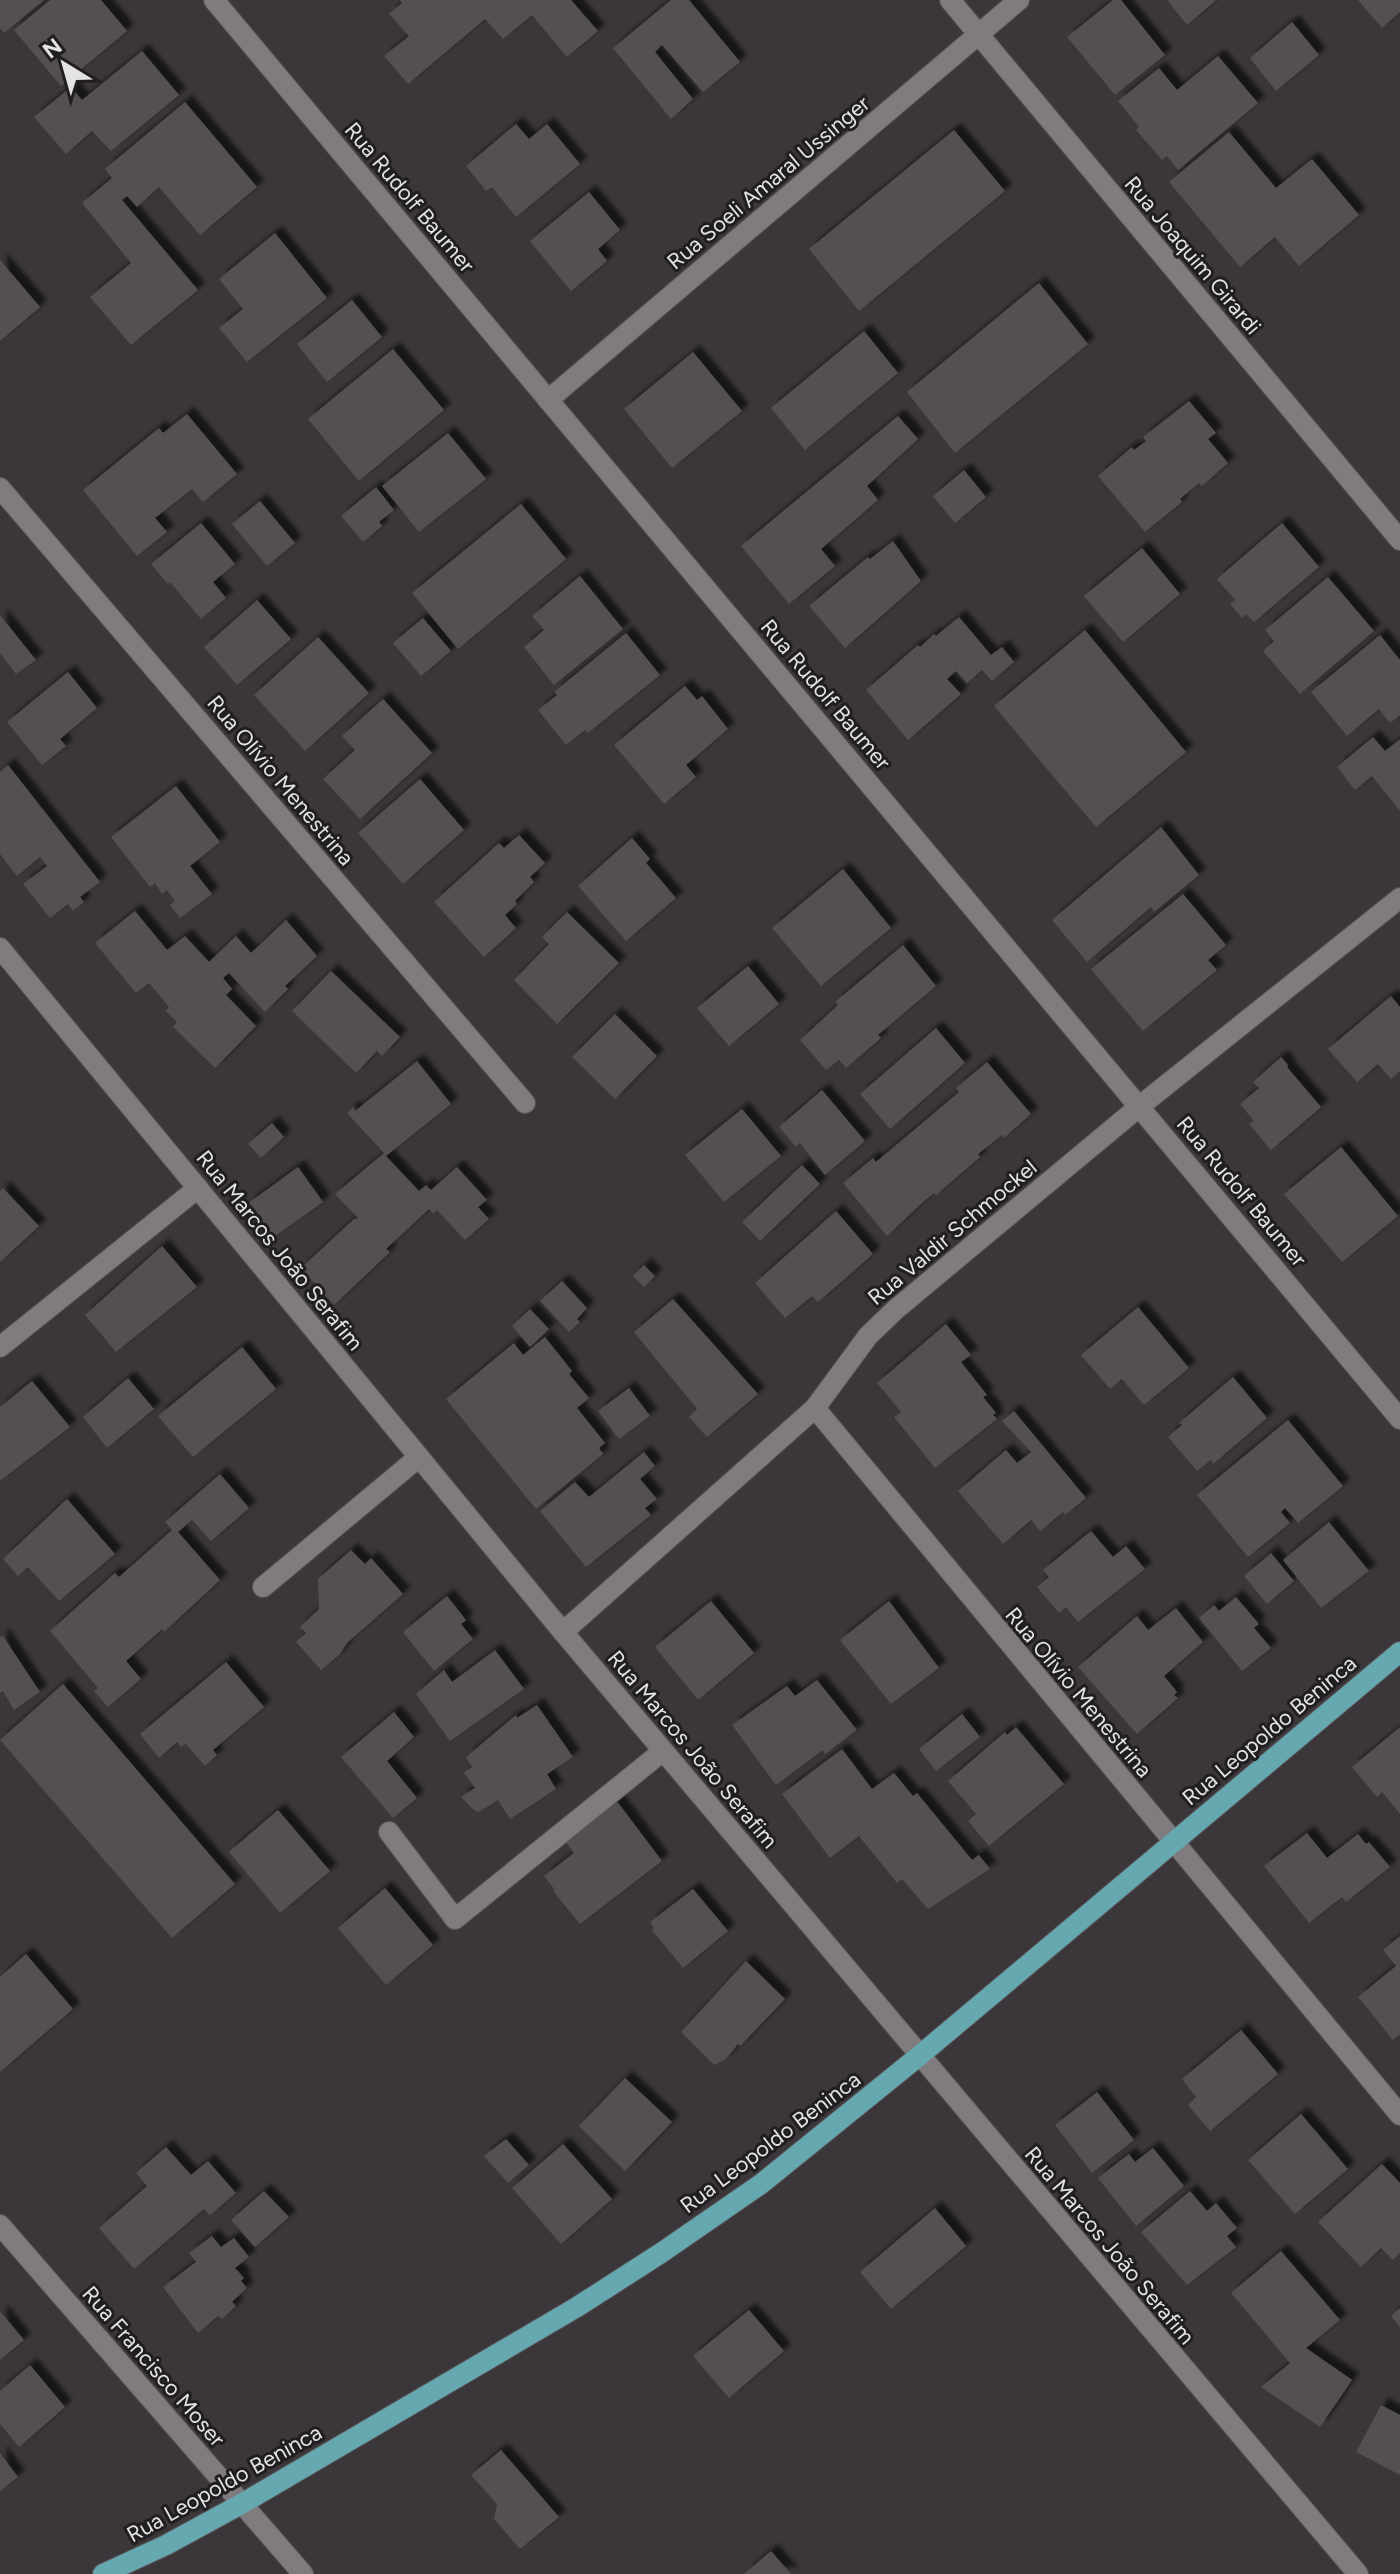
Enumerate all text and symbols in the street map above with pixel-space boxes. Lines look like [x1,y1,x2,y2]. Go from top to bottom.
north arrow [24,24,104,104]
text: N [37,33,67,64]
street label: Rua Soeli Amaral Ussinger [662,89,875,275]
street label: Rua Rudolf Baumer [339,117,481,278]
street label: Rua Joaquim Girardi [1119,171,1267,340]
street label: Rua Rudolf Baumer [755,614,897,775]
street label: Rua Olívio Menestrina [202,690,360,871]
street label: Rua Rudolf Baumer [1171,1111,1313,1272]
street label: Rua Marcos João Serafim [190,1145,369,1356]
street label: Rua Valdir Schmockel [862,1154,1042,1311]
street label: Rua Olívio Menestrina [1000,1602,1158,1783]
street label: Rua Marcos João Serafim [602,1645,783,1854]
street label: Rua Leopoldo Beninca [1177,1650,1362,1811]
street label: Rua Leopoldo Beninca [675,2066,866,2219]
street label: Rua Marcos João Serafim [1019,2141,1200,2350]
street label: Rua Francisco Moser [77,2281,231,2453]
street label: Rua Leopoldo Beninca [122,2419,326,2548]

